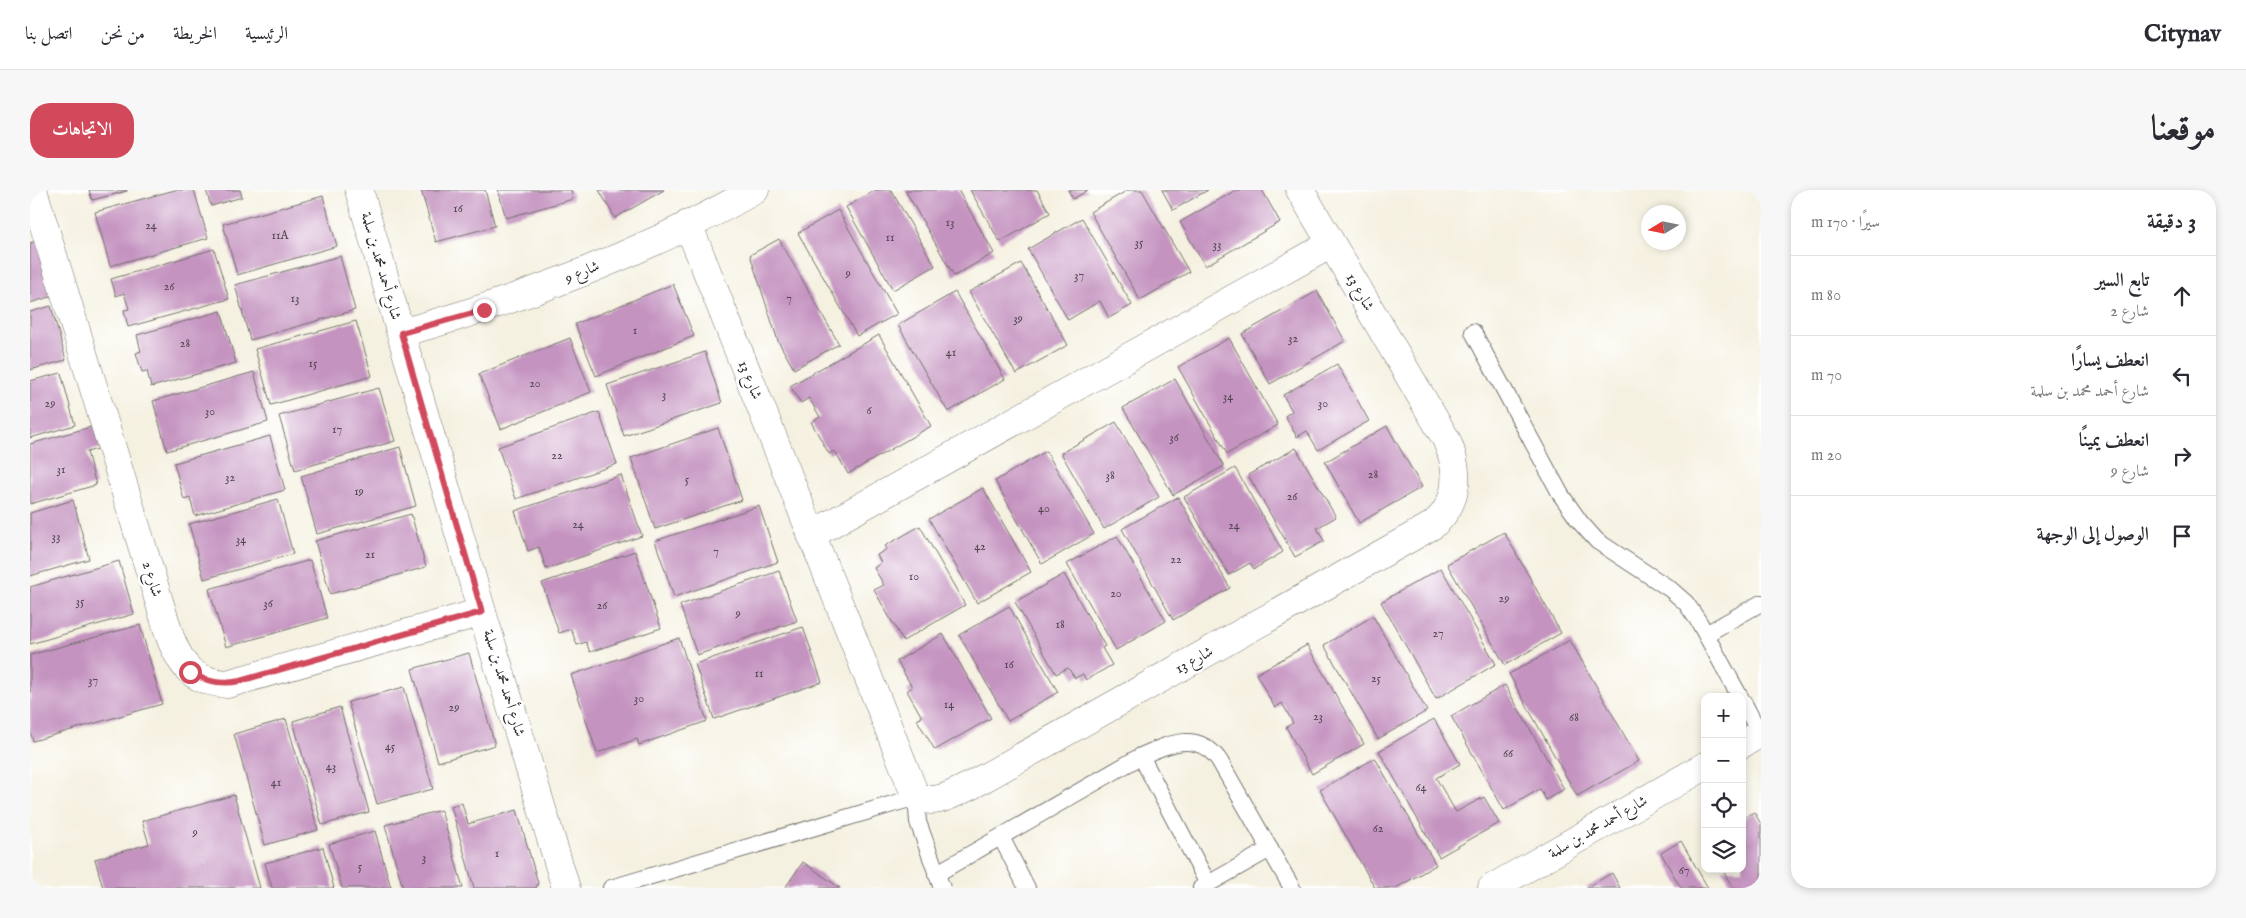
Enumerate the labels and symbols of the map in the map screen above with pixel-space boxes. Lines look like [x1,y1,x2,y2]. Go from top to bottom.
house number: 16 [453,201,464,216]
north arrow [1641,205,1686,250]
street label: شارع أحمد محمد بن سلمة [354,209,407,323]
house number: 13 [946,215,954,230]
house number: 24 [145,218,157,233]
house number: 11A [271,228,289,243]
house number: 11 [886,230,894,245]
house number: 35 [1135,235,1144,250]
house number: 33 [1213,237,1221,252]
street label: شارع 9 [561,256,603,291]
house number: 9 [844,266,851,281]
house number: 37 [1074,268,1084,283]
street label: شارع 13 [1339,270,1378,316]
house number: 26 [164,279,175,294]
house number: 13 [291,291,299,306]
house number: 7 [786,291,792,306]
route end [473,299,496,322]
house number: 39 [1013,311,1023,326]
house number: 1 [633,323,637,338]
house number: 32 [1288,331,1298,346]
house number: 28 [180,336,190,351]
house number: 41 [946,345,956,360]
house number: 15 [309,356,318,371]
street label: شارع 13 [731,358,766,403]
house number: 20 [529,376,541,391]
house number: 3 [662,387,666,402]
house number: 34 [1223,389,1233,404]
house number: 29 [45,396,55,411]
house number: 30 [1318,396,1328,411]
house number: 6 [866,403,872,418]
house number: 30 [205,404,215,419]
house number: 17 [332,422,342,437]
house number: 36 [1169,430,1180,445]
house number: 22 [551,448,563,463]
house number: 31 [57,462,65,477]
house number: 28 [1368,467,1378,482]
house number: 38 [1105,468,1115,483]
house number: 32 [225,470,235,485]
house number: 5 [685,472,690,487]
house number: 19 [354,484,364,499]
house number: 26 [1287,489,1298,504]
house number: 40 [1038,501,1050,516]
house number: 24 [572,517,584,532]
house number: 24 [1228,518,1240,533]
house number: 33 [52,529,60,544]
house number: 34 [236,532,246,547]
house number: 42 [974,539,986,554]
house number: 7 [713,544,719,559]
house number: 21 [365,547,375,562]
house number: 22 [1170,552,1182,567]
street label: شارع 2 [135,559,166,600]
house number: 10 [909,569,919,584]
house number: 20 [1110,586,1122,601]
house number: 29 [1499,591,1509,606]
house number: 35 [76,594,85,609]
house number: 36 [263,596,274,611]
house number: 26 [597,598,608,613]
house number: 9 [734,606,741,621]
house number: 18 [1055,617,1065,632]
house number: 27 [1432,626,1444,641]
street label: شارع أحمد محمد بن سلمة [476,627,531,740]
street label: شارع 13 [1172,642,1218,681]
house number: 16 [1004,657,1015,672]
route start [179,661,202,684]
house number: 11 [755,666,763,681]
house number: 25 [1371,671,1382,686]
house number: 37 [88,673,98,688]
house number: 30 [634,691,644,706]
house number: 14 [944,697,954,712]
house number: 29 [449,700,459,715]
house number: 23 [1313,709,1323,724]
house number: 68 [1569,710,1579,725]
house number: 45 [385,739,396,754]
house number: 66 [1503,746,1514,761]
house number: 43 [326,759,336,774]
house number: 41 [271,775,281,790]
house number: 64 [1416,780,1427,795]
street label: شارع أحمد محمد بن سلمة [1544,789,1652,866]
house number: 62 [1373,821,1384,836]
house number: 9 [191,825,198,840]
house number: 1 [495,846,499,861]
house number: 3 [422,850,426,865]
house number: 5 [358,859,363,874]
house number: 67 [1679,863,1689,878]

